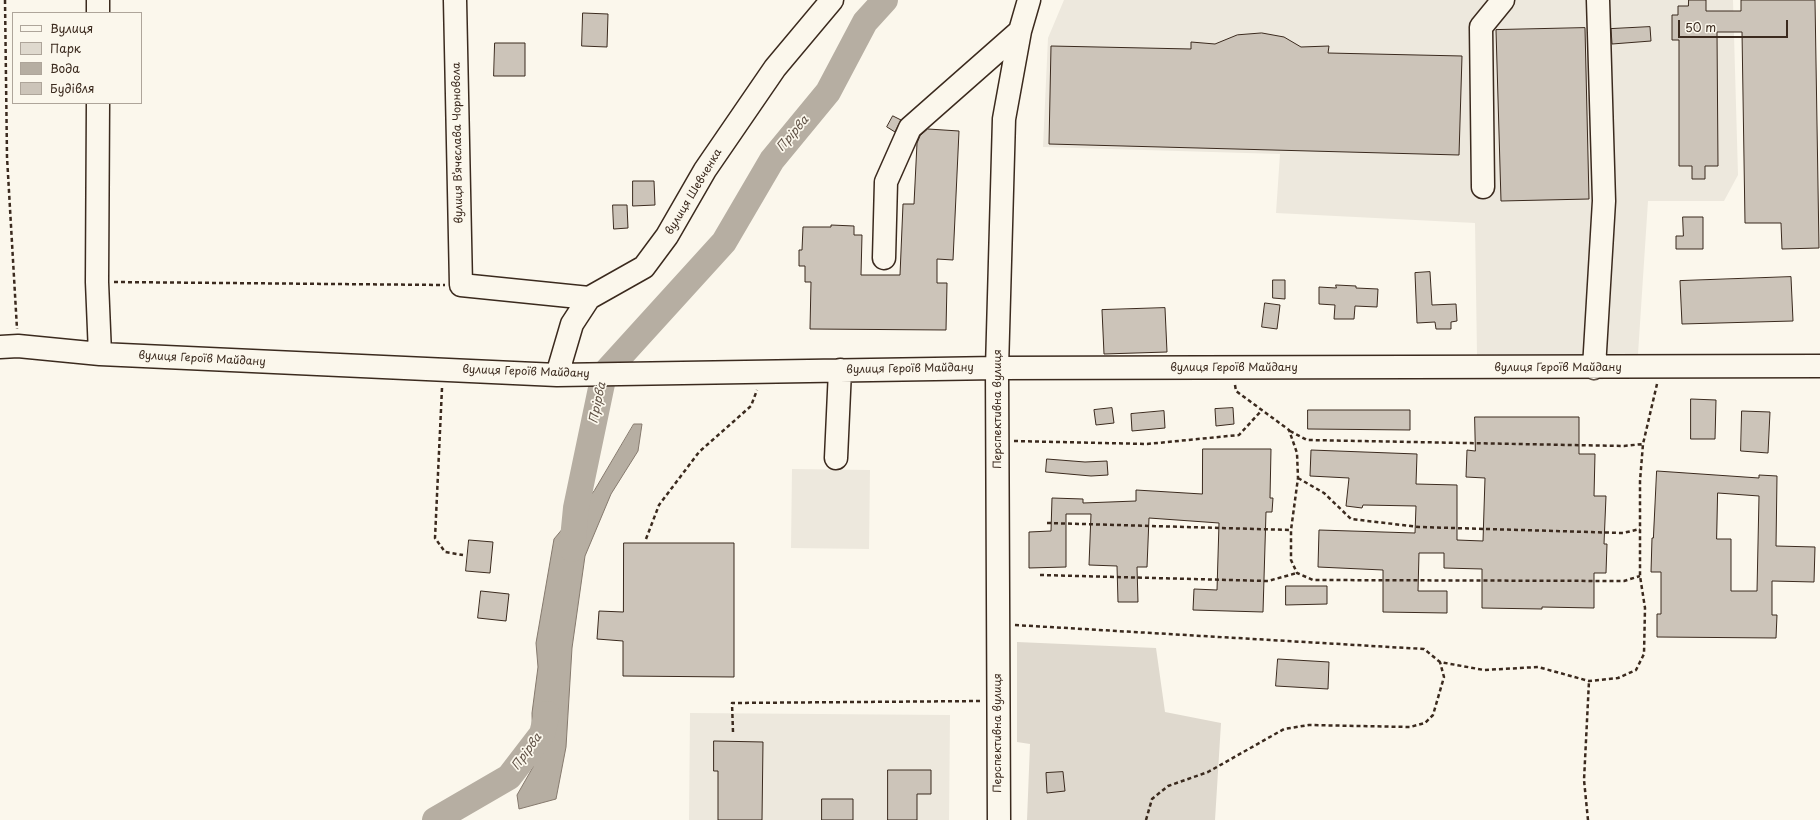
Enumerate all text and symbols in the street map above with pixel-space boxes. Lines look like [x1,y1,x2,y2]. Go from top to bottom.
legend [12,12,142,104]
scale bar [1680,12,1790,38]
text: 50 m [1685,18,1716,36]
text: Вулиця [50,19,93,37]
text: Парк [50,39,81,57]
text: Вода [50,59,80,77]
street label: вулиця Вʼячеслава Чорновола [450,62,466,224]
text: Будівля [50,79,95,97]
water label: Прірва [774,113,812,155]
street label: вулиця Шевченка [663,147,725,237]
street label: вулиця Героїв Майдану [138,349,266,369]
street label: Перспективна вулиця [991,349,1005,469]
street label: вулиця Героїв Майдану [846,361,974,377]
street label: вулиця Героїв Майдану [1170,361,1298,375]
street label: вулиця Героїв Майдану [1494,361,1622,375]
street label: вулиця Героїв Майдану [462,363,590,381]
water label: Прірва [587,381,609,425]
street label: Перспективна вулиця [991,673,1005,793]
water label: Прірва [509,731,545,773]

